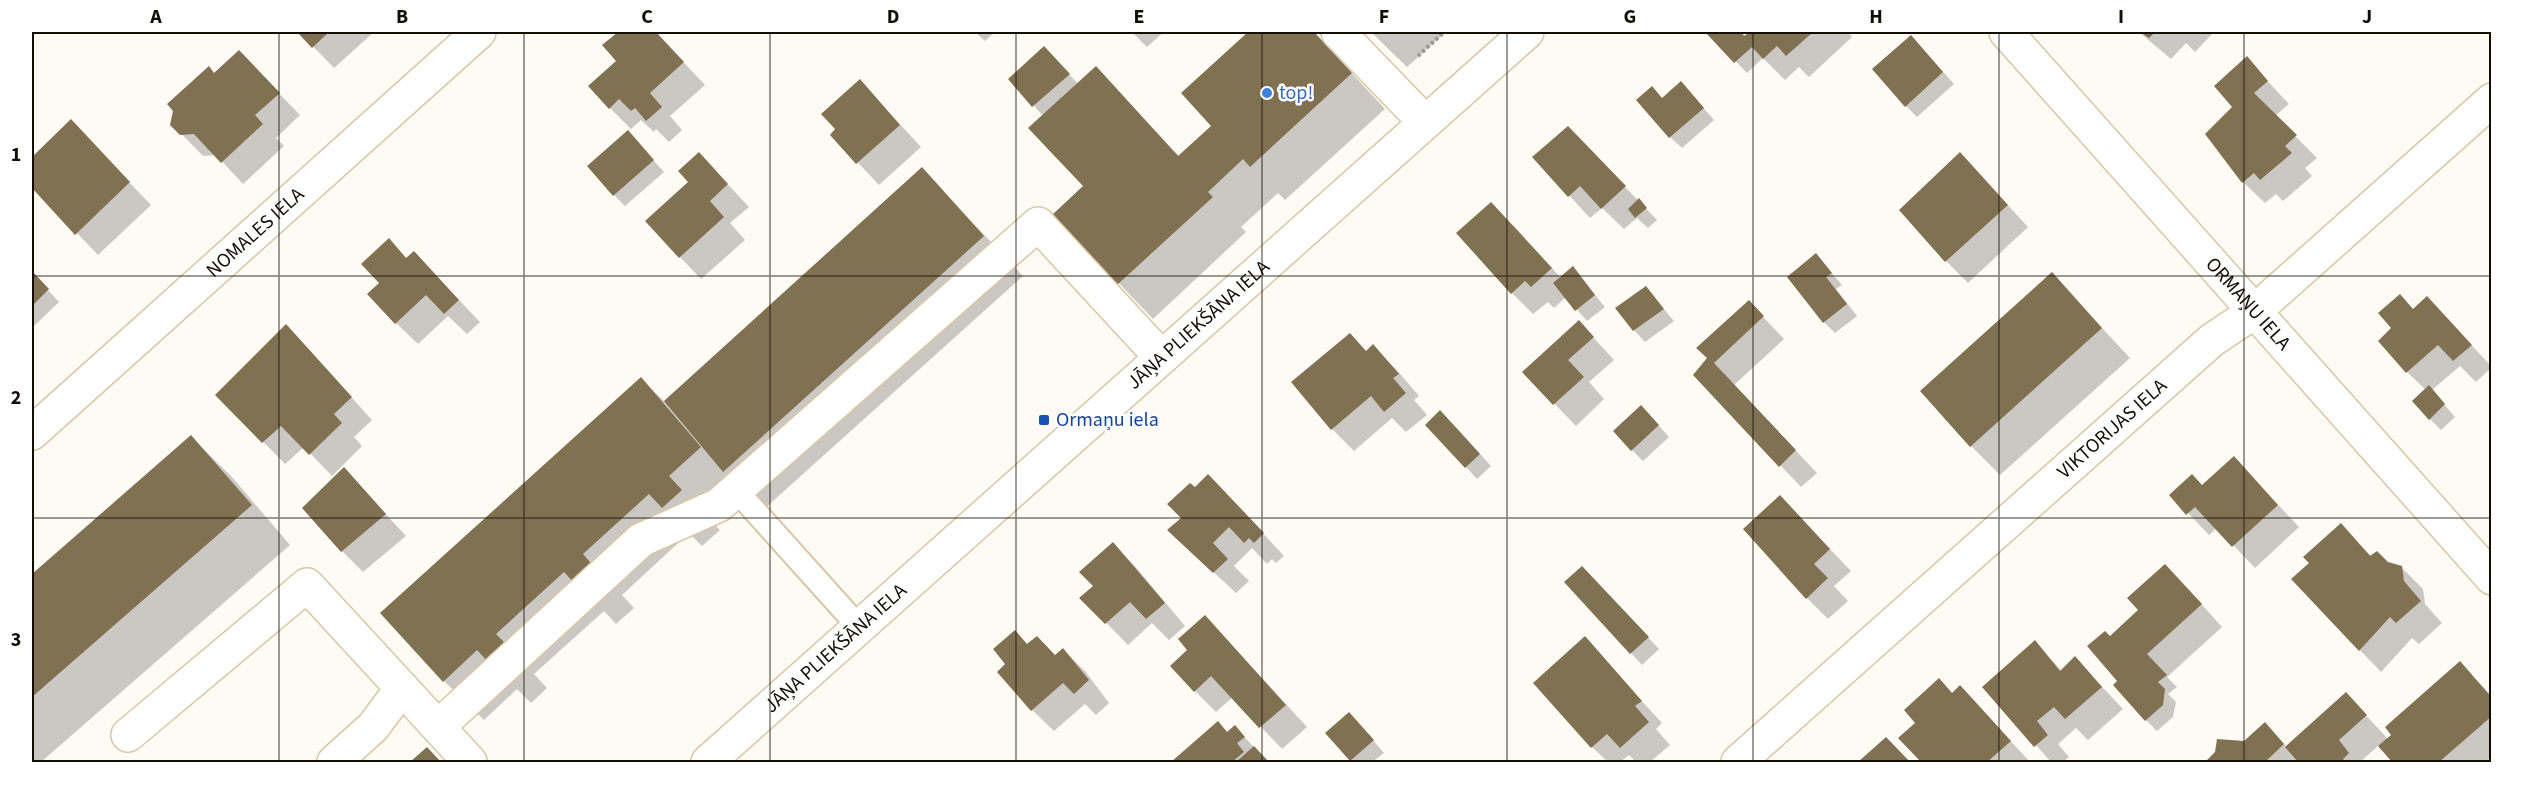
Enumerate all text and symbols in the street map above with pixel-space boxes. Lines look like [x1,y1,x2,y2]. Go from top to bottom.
text: A [149,3,162,31]
text: B [396,3,408,31]
text: C [641,3,653,31]
text: D [887,3,899,31]
text: E [1134,3,1144,31]
text: F [1379,3,1389,31]
text: G [1624,3,1636,31]
text: H [1869,3,1883,31]
text: I [2118,3,2124,31]
text: J [2362,3,2372,31]
place label: top! [1279,79,1313,107]
marker: top! [1260,86,1274,100]
text: 1 [11,141,21,169]
street label: NOMALES IELA [200,181,311,284]
street label: ORMAŅU IELA [2199,251,2297,357]
street label: JĀŅA PLIEKŠĀNA IELA [1121,254,1276,396]
street label: VIKTORIJAS IELA [2051,372,2173,485]
text: 2 [11,384,21,412]
place label: Ormaņu iela [1056,406,1159,434]
marker: Ormaņu iela [1037,413,1051,427]
street label: JĀŅA PLIEKŠĀNA IELA [758,577,913,719]
text: 3 [11,626,21,654]

